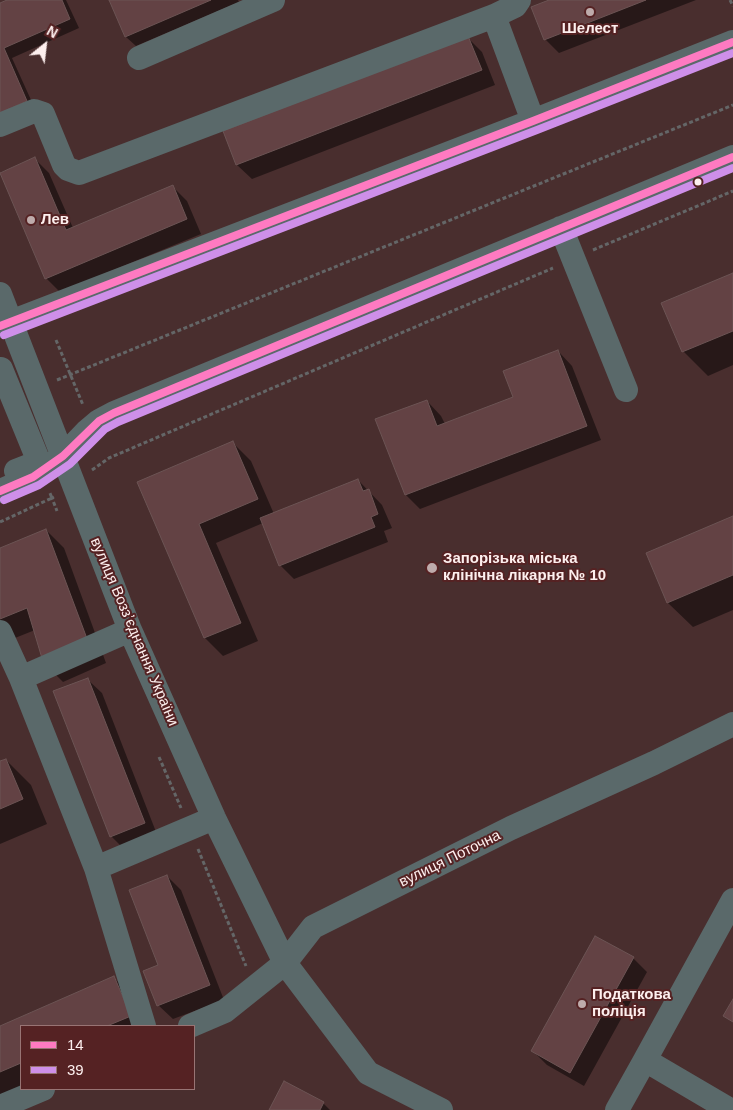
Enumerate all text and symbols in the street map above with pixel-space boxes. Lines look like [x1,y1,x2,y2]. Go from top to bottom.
marker: Шелест [584,6,596,18]
north arrow [20,20,70,70]
place label: Шелест [562,20,618,38]
text: N [44,22,61,41]
unlabelled marker [693,177,703,187]
place label: Лев [41,211,69,229]
marker: Лев [25,214,37,226]
street label: вулиця Воззʼєднання України [86,535,182,729]
place label: Запорізька міська клінічна лікарня № 10 [443,550,606,585]
marker: Запорізька міська клінічна лікарня № 10 [425,561,439,575]
street label: вулиця Поточна [396,827,504,891]
place label: Податкова поліція [592,986,671,1021]
marker: Податкова поліція [576,998,588,1010]
legend [20,1025,195,1090]
text: 14 [67,1036,84,1053]
text: 39 [67,1061,84,1078]

